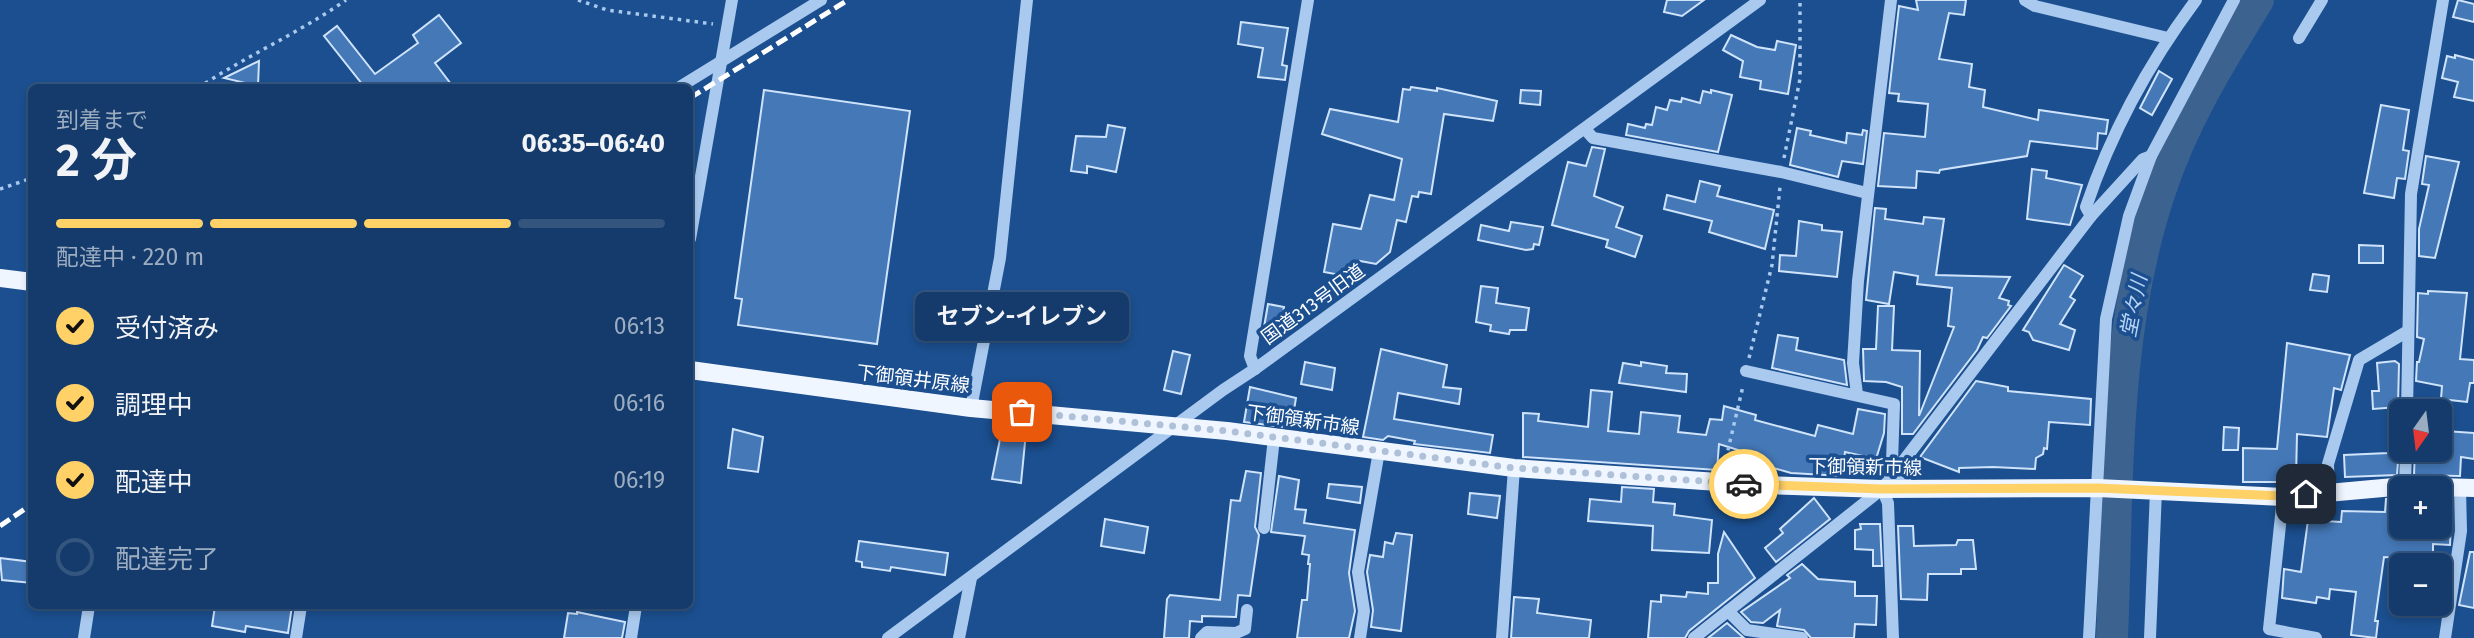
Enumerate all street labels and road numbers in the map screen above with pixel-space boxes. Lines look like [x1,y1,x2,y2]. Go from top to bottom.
street label: 国道313号旧道 [1257,259,1369,349]
street label: 下御領井原線 [855,361,971,397]
street label: 下御領新市線 [1245,401,1361,439]
street label: 下御領新市線 [1808,455,1922,479]

